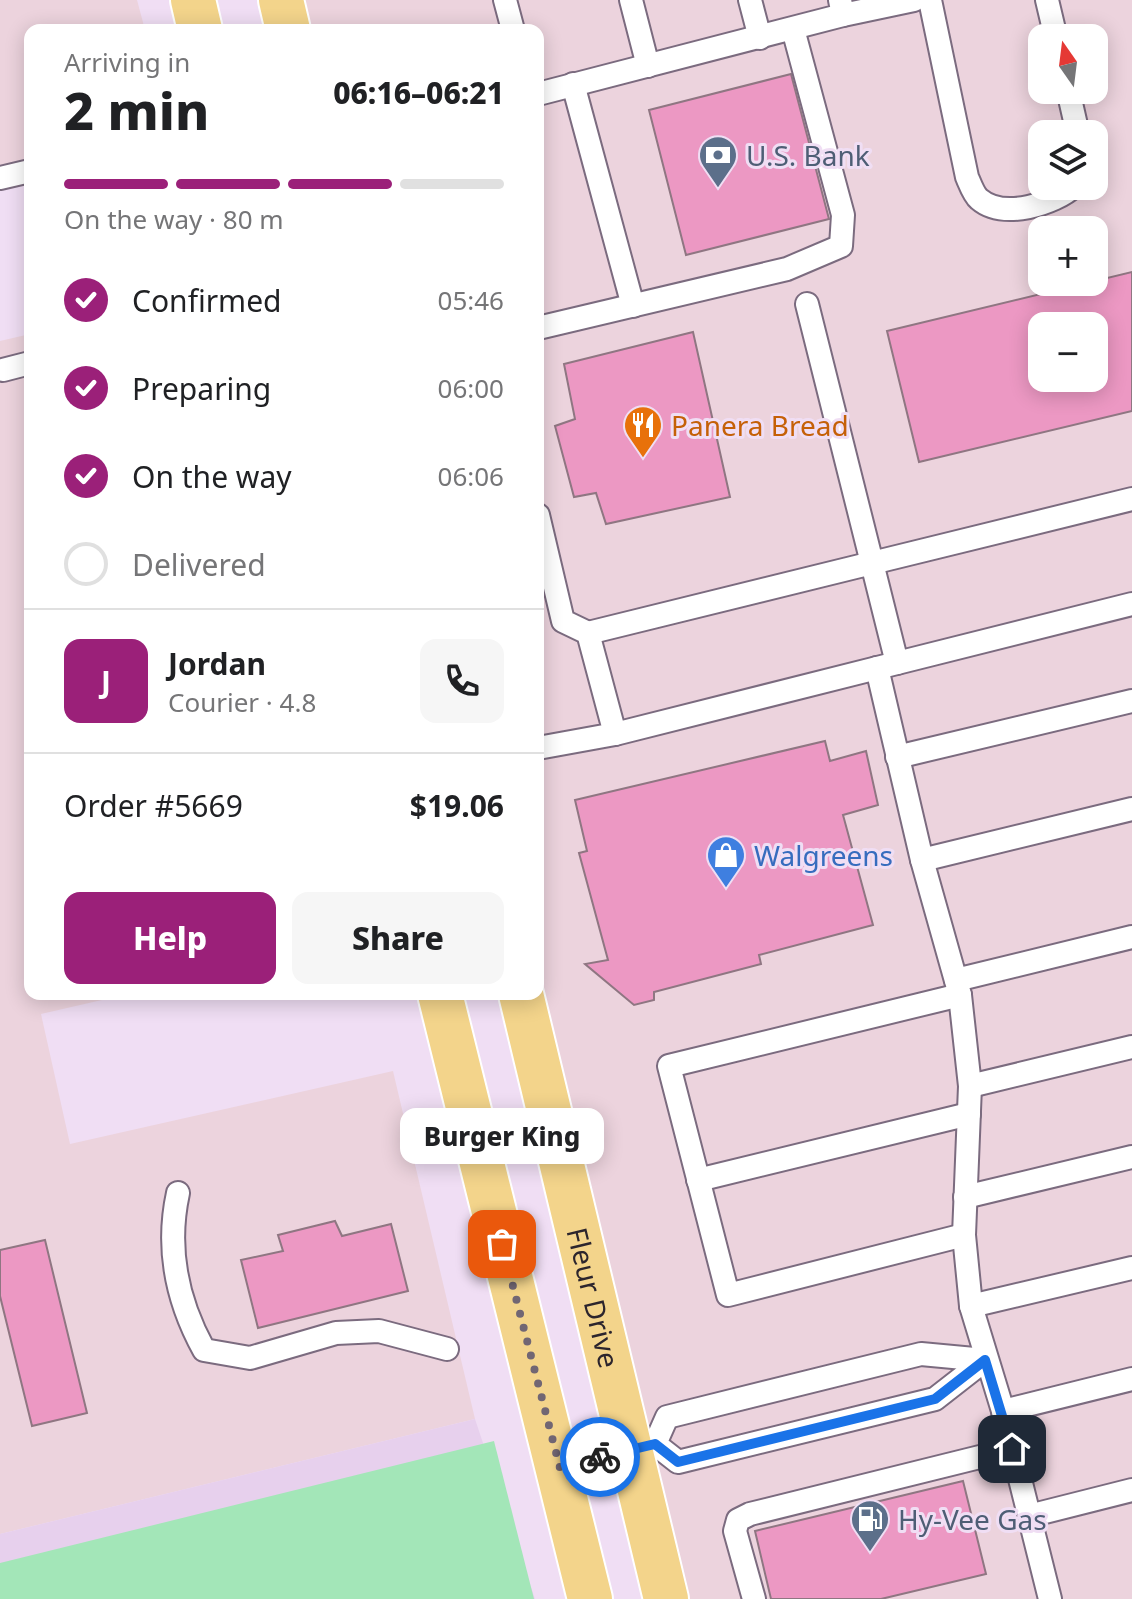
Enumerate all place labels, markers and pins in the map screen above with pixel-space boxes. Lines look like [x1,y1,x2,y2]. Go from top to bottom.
bank icon: U.S. Bank [697,134,739,189]
place label: U.S. Bank [746,136,870,174]
restaurant icon: Panera Bread [622,404,664,459]
place label: Panera Bread [671,406,849,444]
shop icon: Walgreens [705,834,747,889]
place label: Walgreens [754,836,893,874]
callout: Burger King [400,1108,604,1164]
pin [468,1210,536,1278]
pin [978,1415,1046,1483]
fuel station icon: Hy-Vee Gas [849,1498,891,1553]
place label: Hy-Vee Gas [898,1500,1047,1538]

